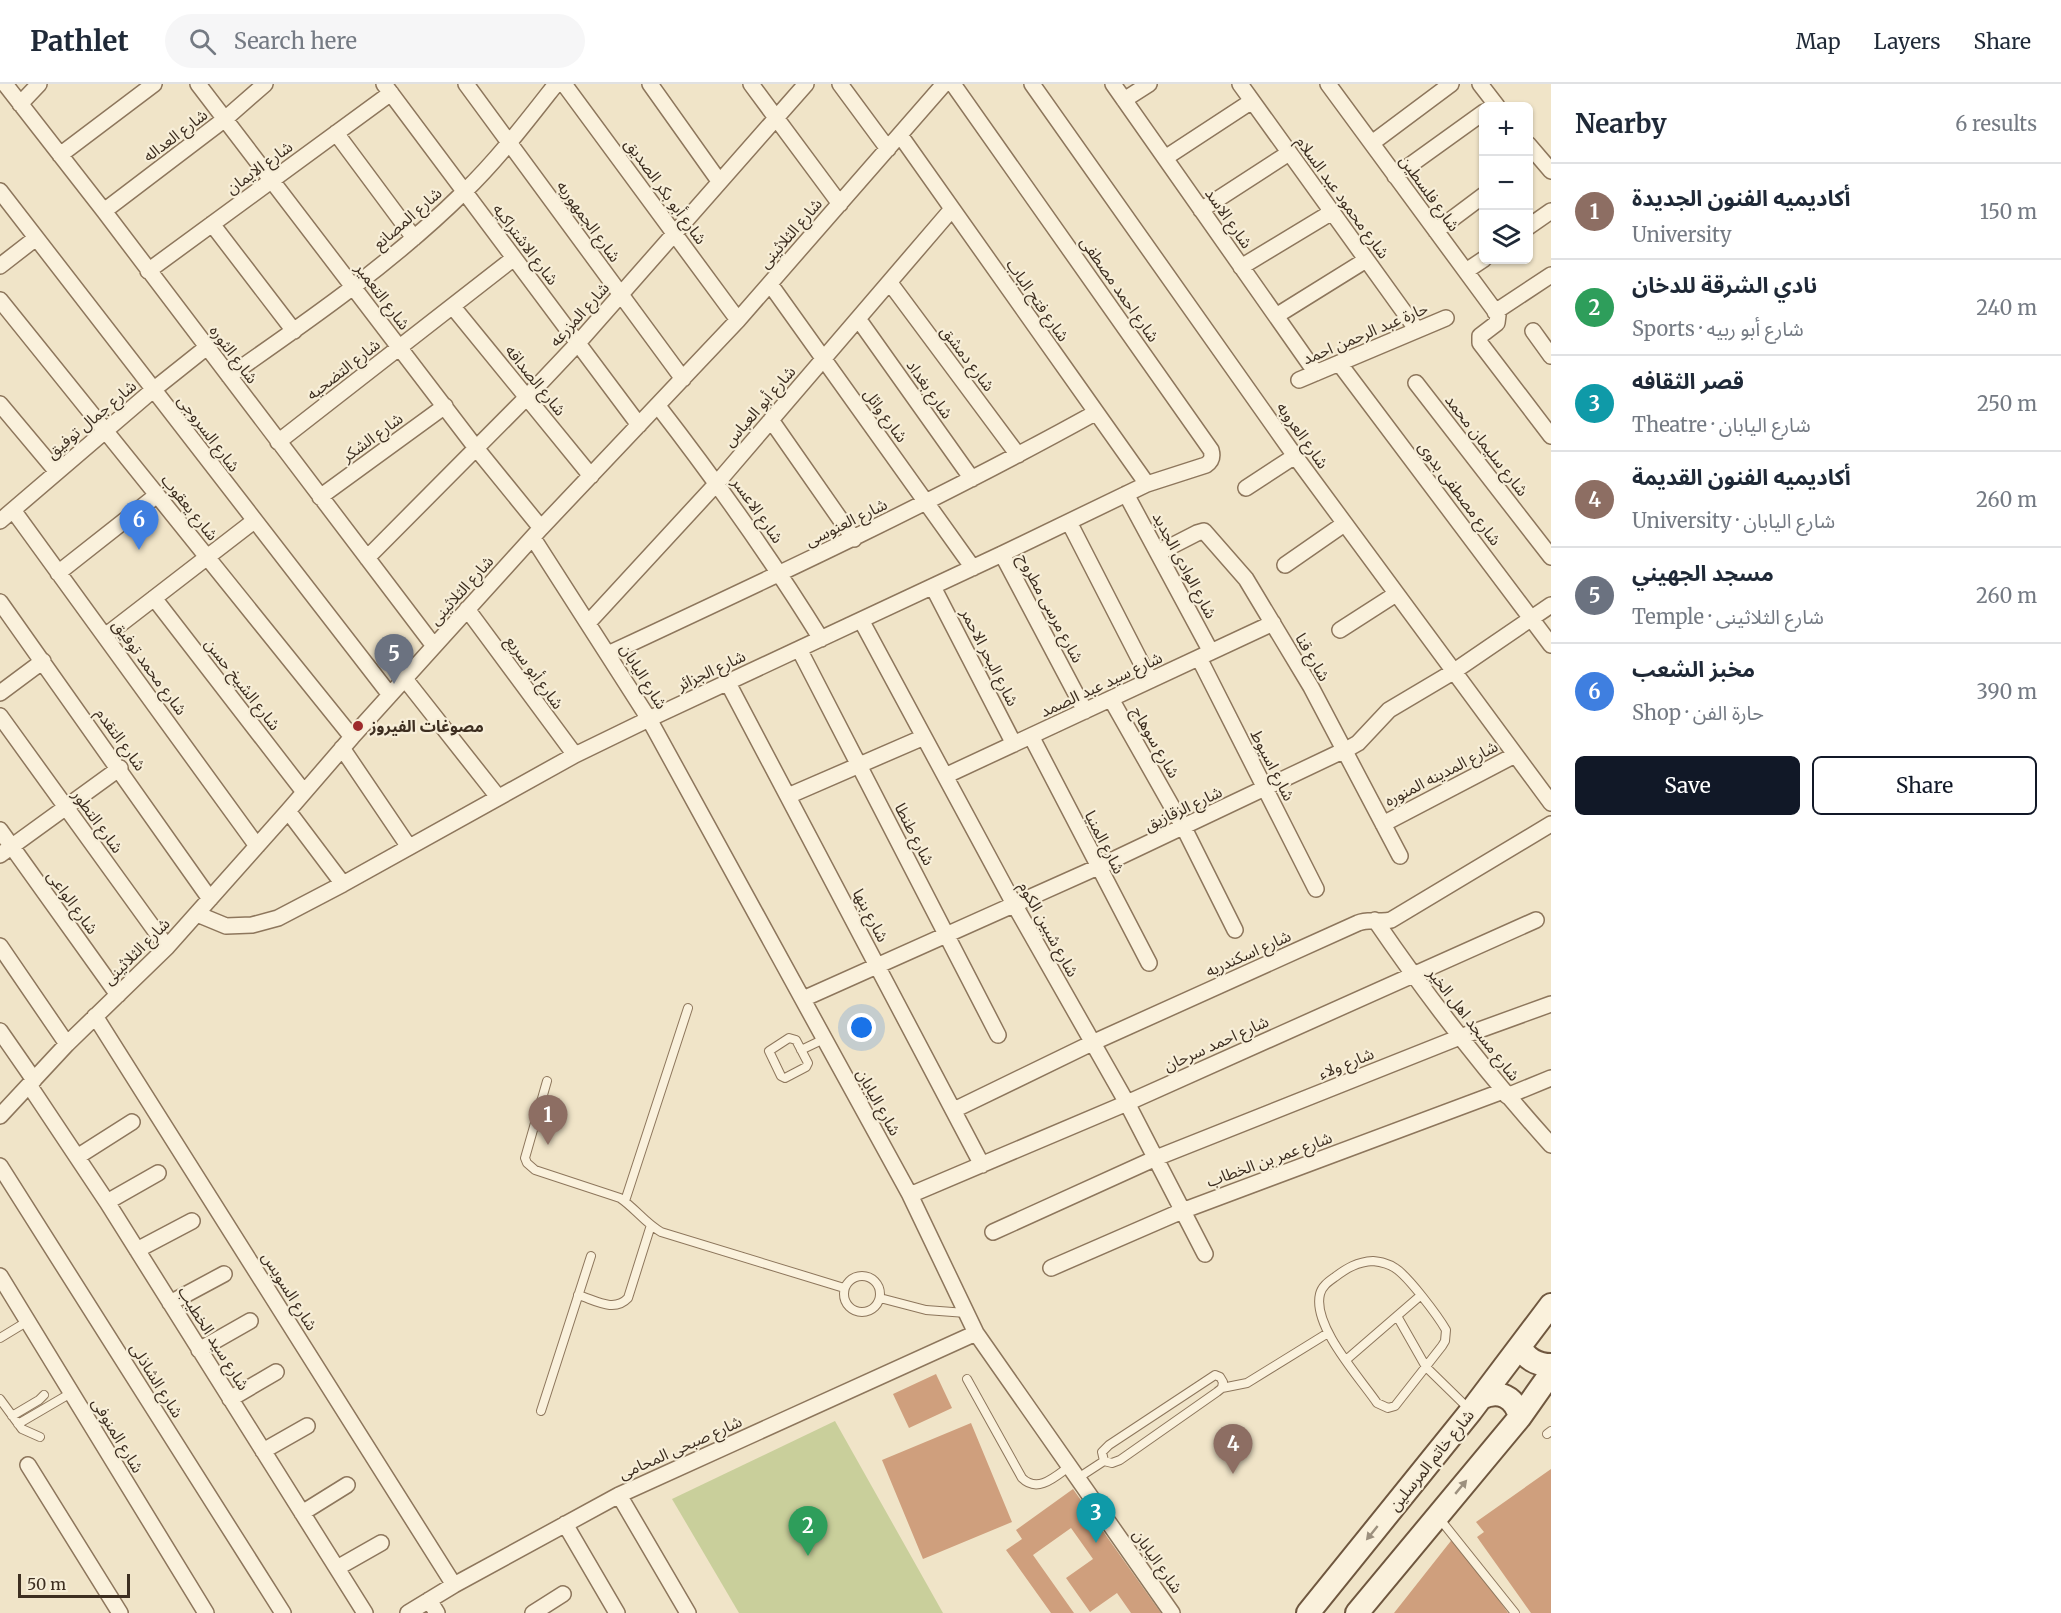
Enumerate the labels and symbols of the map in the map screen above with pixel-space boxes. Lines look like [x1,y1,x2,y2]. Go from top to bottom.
street label: شارع العداله [139,104,213,168]
street label: شارع محمود عبد السلام [1289,132,1394,264]
street label: شارع أبو بكر الصديق [618,134,711,250]
street label: شارع الايمان [222,136,298,200]
street label: شارع فلسطين [1393,151,1464,237]
street label: شارع الجمهوريه [550,176,625,267]
street label: شارع المصانع [368,183,448,256]
street label: شارع الاسد [1199,184,1257,254]
street label: شارع الثلاثينى [754,194,828,274]
street label: شارع الاشتراكيه [487,199,563,290]
street label: شارع احمد مصطفى [1074,232,1164,347]
street label: شارع فتح الباب [1000,255,1074,347]
street label: شارع التعمير [348,258,415,335]
street label: شارع المزرعه [545,278,615,352]
street label: حارة عبد الرحمن احمد [1299,298,1431,368]
street label: شارع الثوره [203,321,263,389]
street label: شارع دمشق [934,321,999,397]
street label: شارع التضحيه [302,334,386,406]
street label: شارع الصداقه [499,341,571,421]
street label: شارع بغداد [900,356,958,424]
street label: شارع أبو العباس [719,362,802,452]
street label: شارع جمال توفيق [42,375,142,465]
street label: شارع وائل [857,384,912,448]
street label: شارع سليمان محمد [1439,390,1533,502]
street label: شارع السروجى [171,391,244,477]
street label: شارع العروبه [1270,398,1333,474]
street label: شارع الشكر [337,408,408,469]
street label: شارع مصطفى بدوى [1412,437,1506,551]
street label: شارع يعقوب [155,470,223,546]
street label: شارع الاعسر [725,472,788,549]
street label: شارع العنوسى [802,494,892,553]
pin: 6 [120,500,158,550]
street label: شارع الوادى الجديد [1146,508,1221,623]
street label: شارع مرسى مطروح [1011,550,1088,667]
street label: شارع الثلاثينى [425,551,500,631]
street label: شارع البحر الاحمر [954,604,1023,711]
street label: شارع محمد توفيق [106,615,191,721]
street label: شارع قنا [1289,629,1335,686]
street label: شارع أبو سريع [499,631,568,714]
street label: شارع الشيخ حسن [198,634,285,736]
pin: 5 [374,634,414,684]
street label: شارع اليابان [614,640,672,714]
street label: شارع الجزائر [673,645,750,698]
street label: شارع سيد عبد الصمد [1037,647,1167,724]
street label: شارع سوهاج [1125,703,1184,783]
street label: شارع التقدم [89,704,151,776]
place label: مصوغات الفيروز [369,716,484,736]
marker: مصوغات الفيروز [351,719,365,733]
street label: شارع اسيوط [1244,726,1299,805]
street label: شارع المدينه المنوره [1381,736,1502,813]
street label: شارع الزقازيق [1141,781,1226,837]
street label: شارع التطور [65,784,128,858]
street label: شارع طنطا [888,799,939,870]
street label: شارع المنيا [1078,807,1129,878]
street label: شارع الواعى [41,866,103,940]
street label: شارع شبين الكوم [1012,878,1083,982]
street label: شارع بنها [846,885,893,947]
street label: شارع الثلاثينى [98,913,176,991]
street label: شارع اسكندريه [1202,925,1295,983]
street label: شارع مسجد اهل الخير [1421,963,1524,1087]
street label: شارع احمد سرحان [1160,1011,1273,1078]
your location [847,1013,876,1042]
street label: شارع ولاء [1315,1043,1378,1086]
street label: شارع اليابان [850,1065,906,1140]
pin: 1 [528,1096,568,1145]
street label: شارع عمر بن الخطاب [1203,1127,1336,1194]
street label: شارع السويس [255,1248,322,1336]
street label: شارع سيد الخطيب [172,1282,254,1395]
street label: شارع الشاذلى [124,1339,188,1423]
street label: شارع المنوفى [85,1394,148,1478]
street label: شارع خاتم المرسلين [1384,1405,1480,1517]
street label: شارع صبحى المحامى [615,1411,746,1486]
pin: 4 [1214,1424,1252,1474]
one-way arrow [1454,1480,1467,1495]
pin: 3 [1076,1494,1116,1543]
pin: 2 [788,1506,828,1556]
street label: شارع اليابان [1126,1525,1187,1599]
one-way arrow [1366,1525,1379,1541]
scale bar [18,1571,130,1598]

